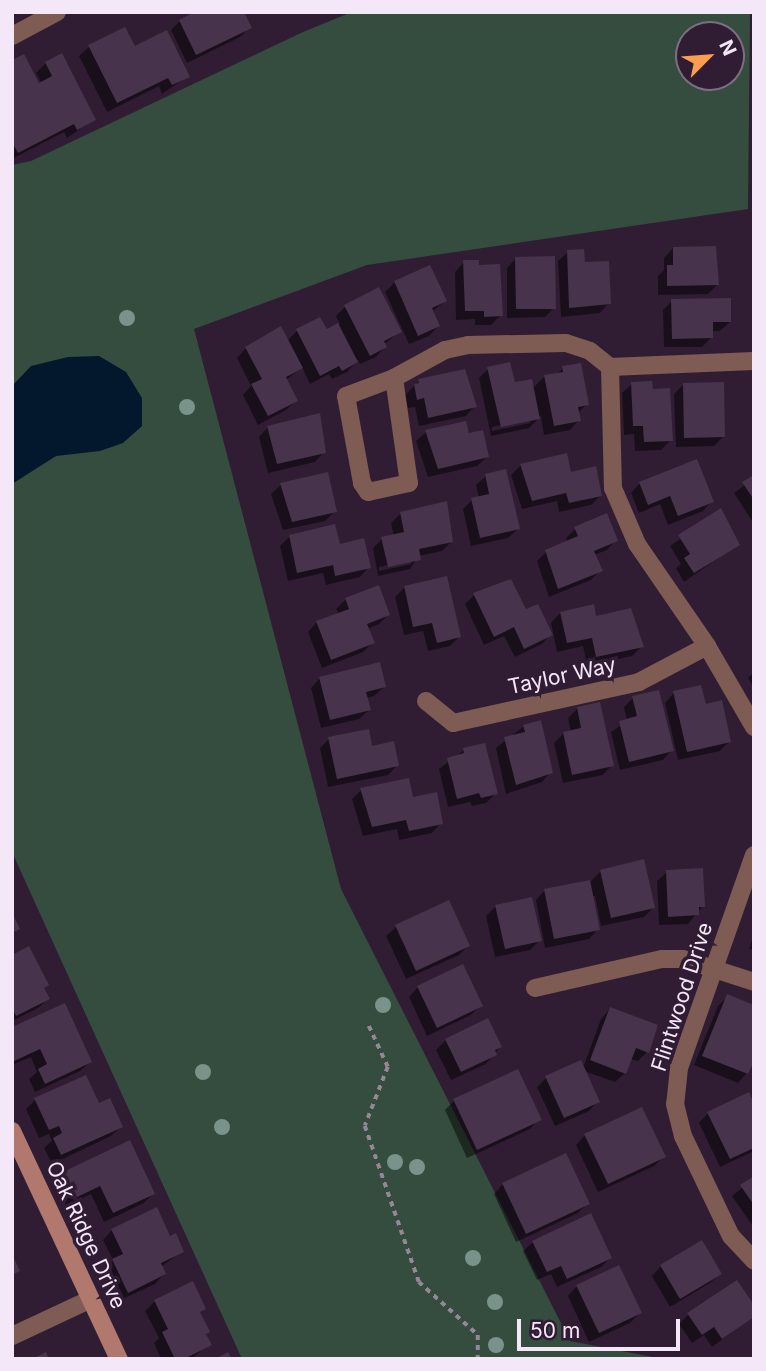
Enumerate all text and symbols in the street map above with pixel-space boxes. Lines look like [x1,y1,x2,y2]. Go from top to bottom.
north arrow [675,21,745,91]
text: N [714,36,741,59]
street label: Taylor Way [506,652,618,700]
street label: Flintwood Drive [646,919,718,1075]
street label: Oak Ridge Drive [41,1157,131,1313]
scale bar [521,1304,684,1348]
text: 50 m [530,1318,580,1343]

